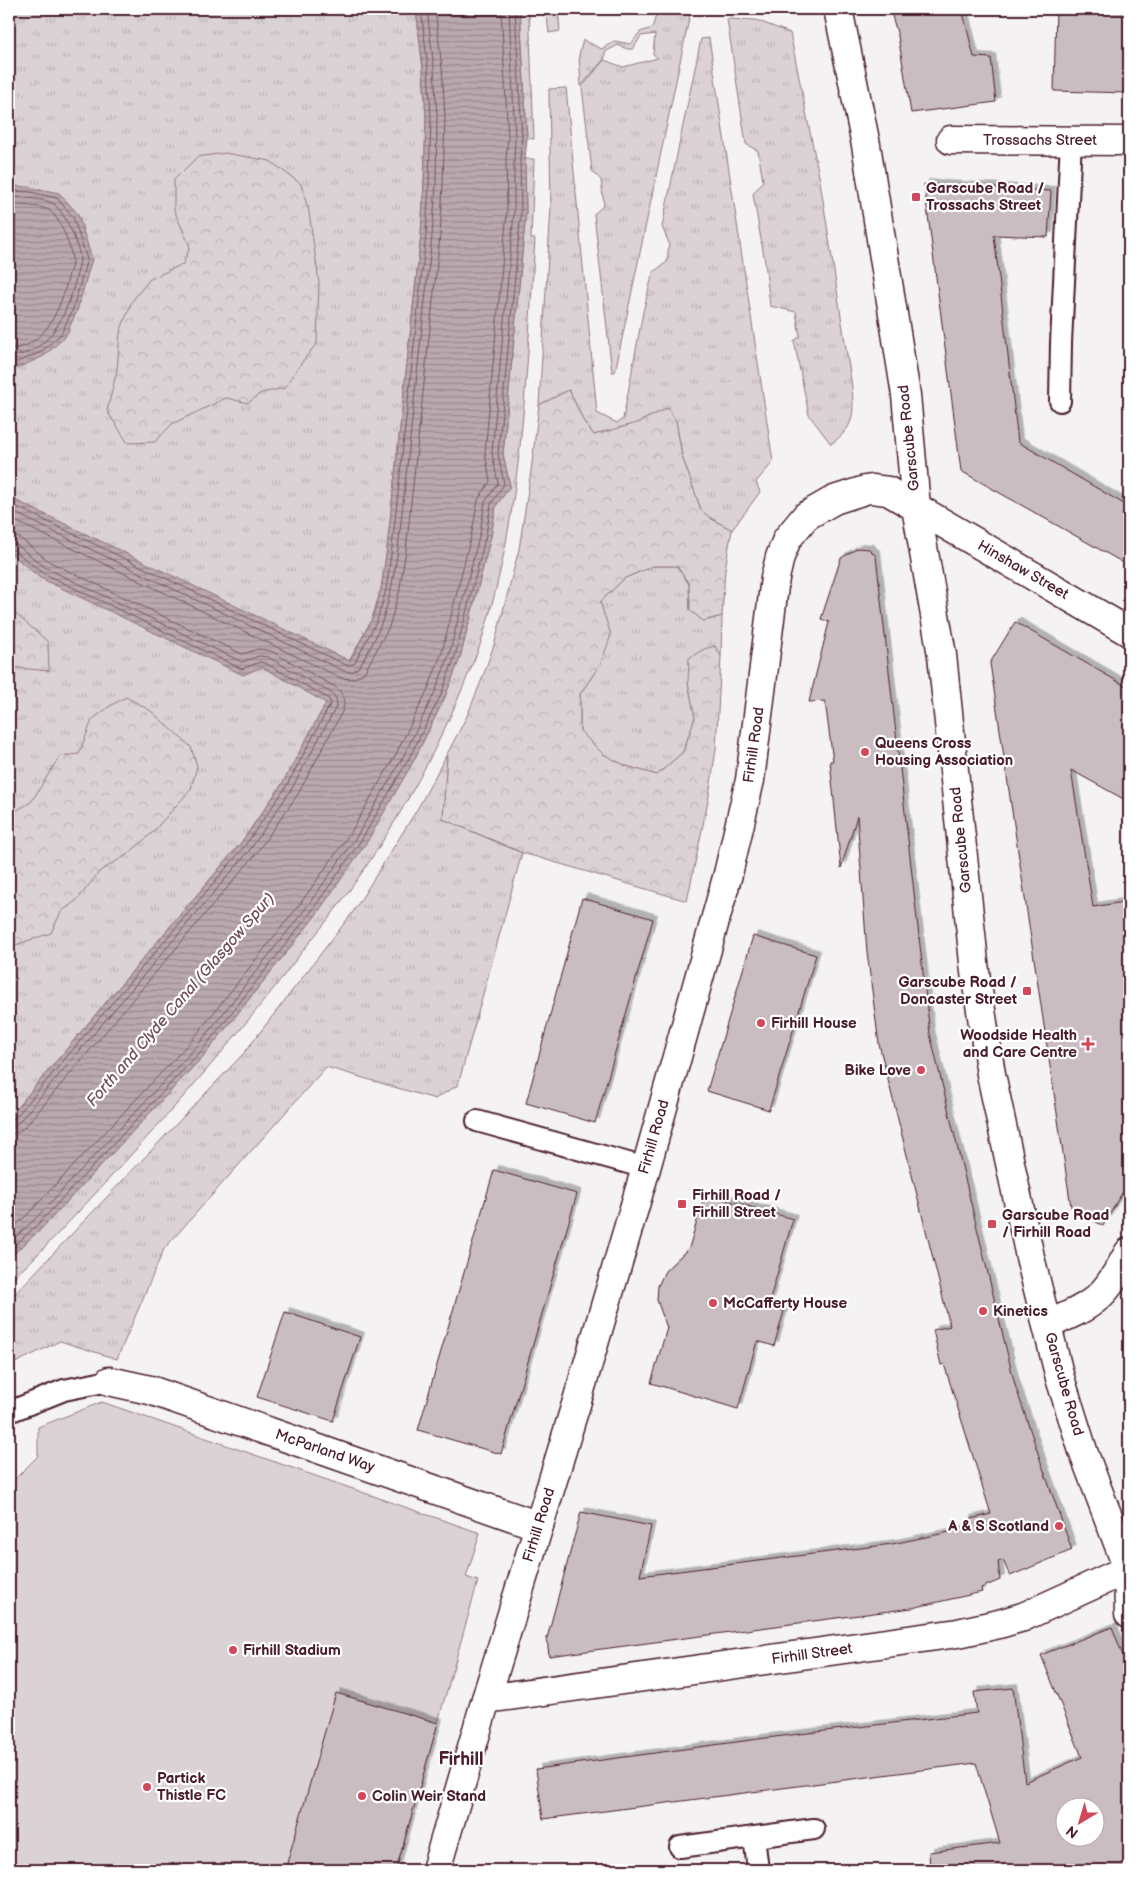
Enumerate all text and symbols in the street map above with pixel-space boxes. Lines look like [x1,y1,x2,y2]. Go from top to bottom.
street label: Trossachs Street [983,131,1097,150]
place label: Garscube Road / Trossachs Street [926,179,1045,215]
marker: Garscube Road / Trossachs Street [910,191,922,203]
street label: Garscube Road [894,384,924,492]
street label: Hinshaw Street [974,536,1072,604]
street label: Firhill Road [739,706,769,784]
place label: Queens Cross Housing Association [875,734,1013,770]
marker: Queens Cross Housing Association [859,746,871,758]
street label: Garscube Road [946,786,976,894]
water label: Forth and Clyde Canal (Glasgow Spur) [83,889,279,1111]
place label: Garscube Road / Doncaster Street [898,973,1017,1009]
marker: Garscube Road / Doncaster Street [1021,985,1033,997]
place label: Firhill House [771,1014,857,1033]
marker: Firhill House [755,1017,767,1029]
place label: Woodside Health and Care Centre [960,1026,1077,1062]
marker: Woodside Health and Care Centre [1081,1037,1095,1051]
place label: Bike Love [844,1061,911,1080]
marker: Bike Love [915,1064,927,1076]
street label: Firhill Road [634,1098,674,1176]
place label: Firhill Road / Firhill Street [692,1186,781,1222]
marker: Firhill Road / Firhill Street [676,1198,688,1210]
place label: Garscube Road / Firhill Road [1002,1206,1109,1242]
marker: Garscube Road / Firhill Road [986,1218,998,1230]
place label: McCafferty House [723,1294,847,1313]
marker: McCafferty House [707,1297,719,1309]
place label: Kinetics [993,1302,1048,1321]
marker: Kinetics [977,1305,989,1317]
street label: Garscube Road [1040,1330,1088,1438]
street label: McParland Way [273,1425,377,1477]
street label: Firhill Road [519,1486,559,1564]
place label: A & S Scotland [947,1517,1049,1536]
marker: A & S Scotland [1053,1520,1065,1532]
street label: Firhill Street [770,1639,854,1669]
place label: Firhill Stadium [243,1641,341,1660]
marker: Firhill Stadium [227,1644,239,1656]
district label: Firhill [438,1749,484,1770]
place label: Partick Thistle FC [157,1769,226,1805]
marker: Partick Thistle FC [141,1781,153,1793]
place label: Colin Weir Stand [372,1787,486,1806]
marker: Colin Weir Stand [356,1790,368,1802]
north arrow [1056,1796,1106,1846]
text: N [1063,1822,1082,1842]

